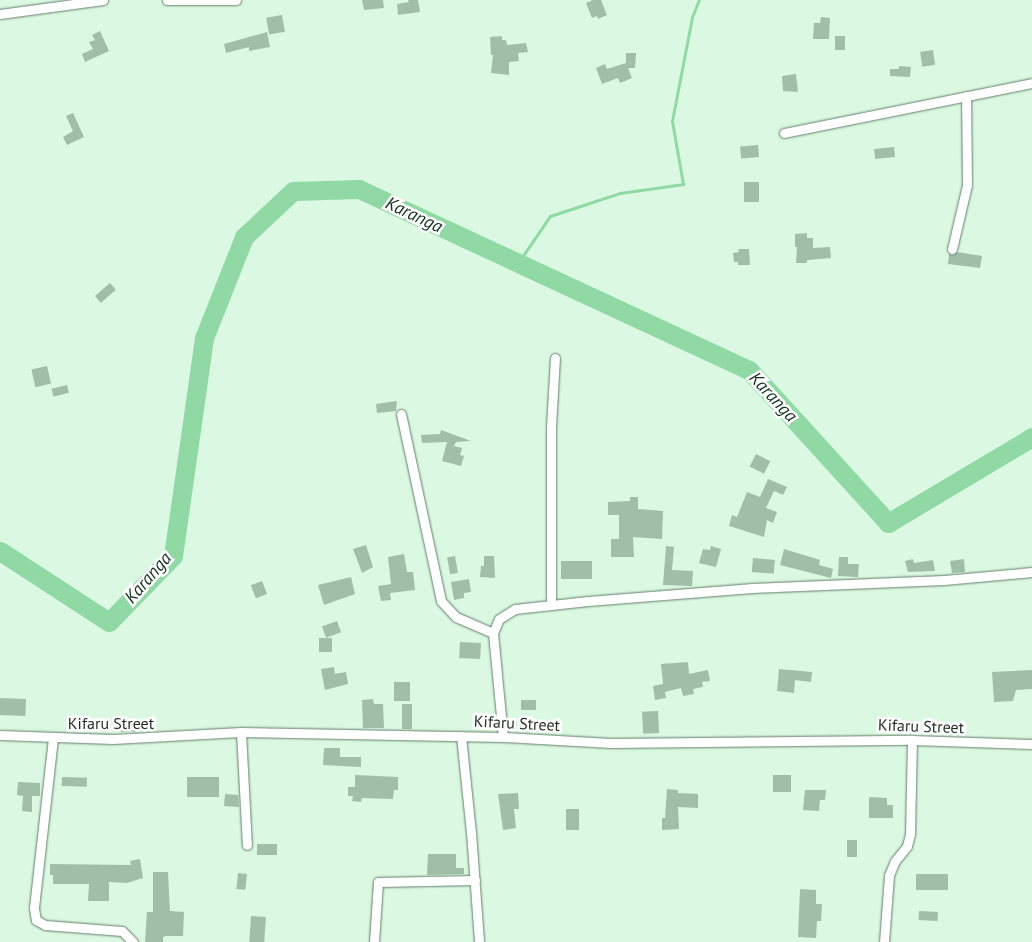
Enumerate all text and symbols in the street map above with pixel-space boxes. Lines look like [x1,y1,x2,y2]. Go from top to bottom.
water label: Karanga [382,192,446,238]
water label: Karanga [744,367,802,427]
water label: Karanga [120,548,176,608]
street label: Kifaru Street [473,711,561,735]
street label: Kifaru Street [68,713,154,733]
street label: Kifaru Street [878,715,964,737]

